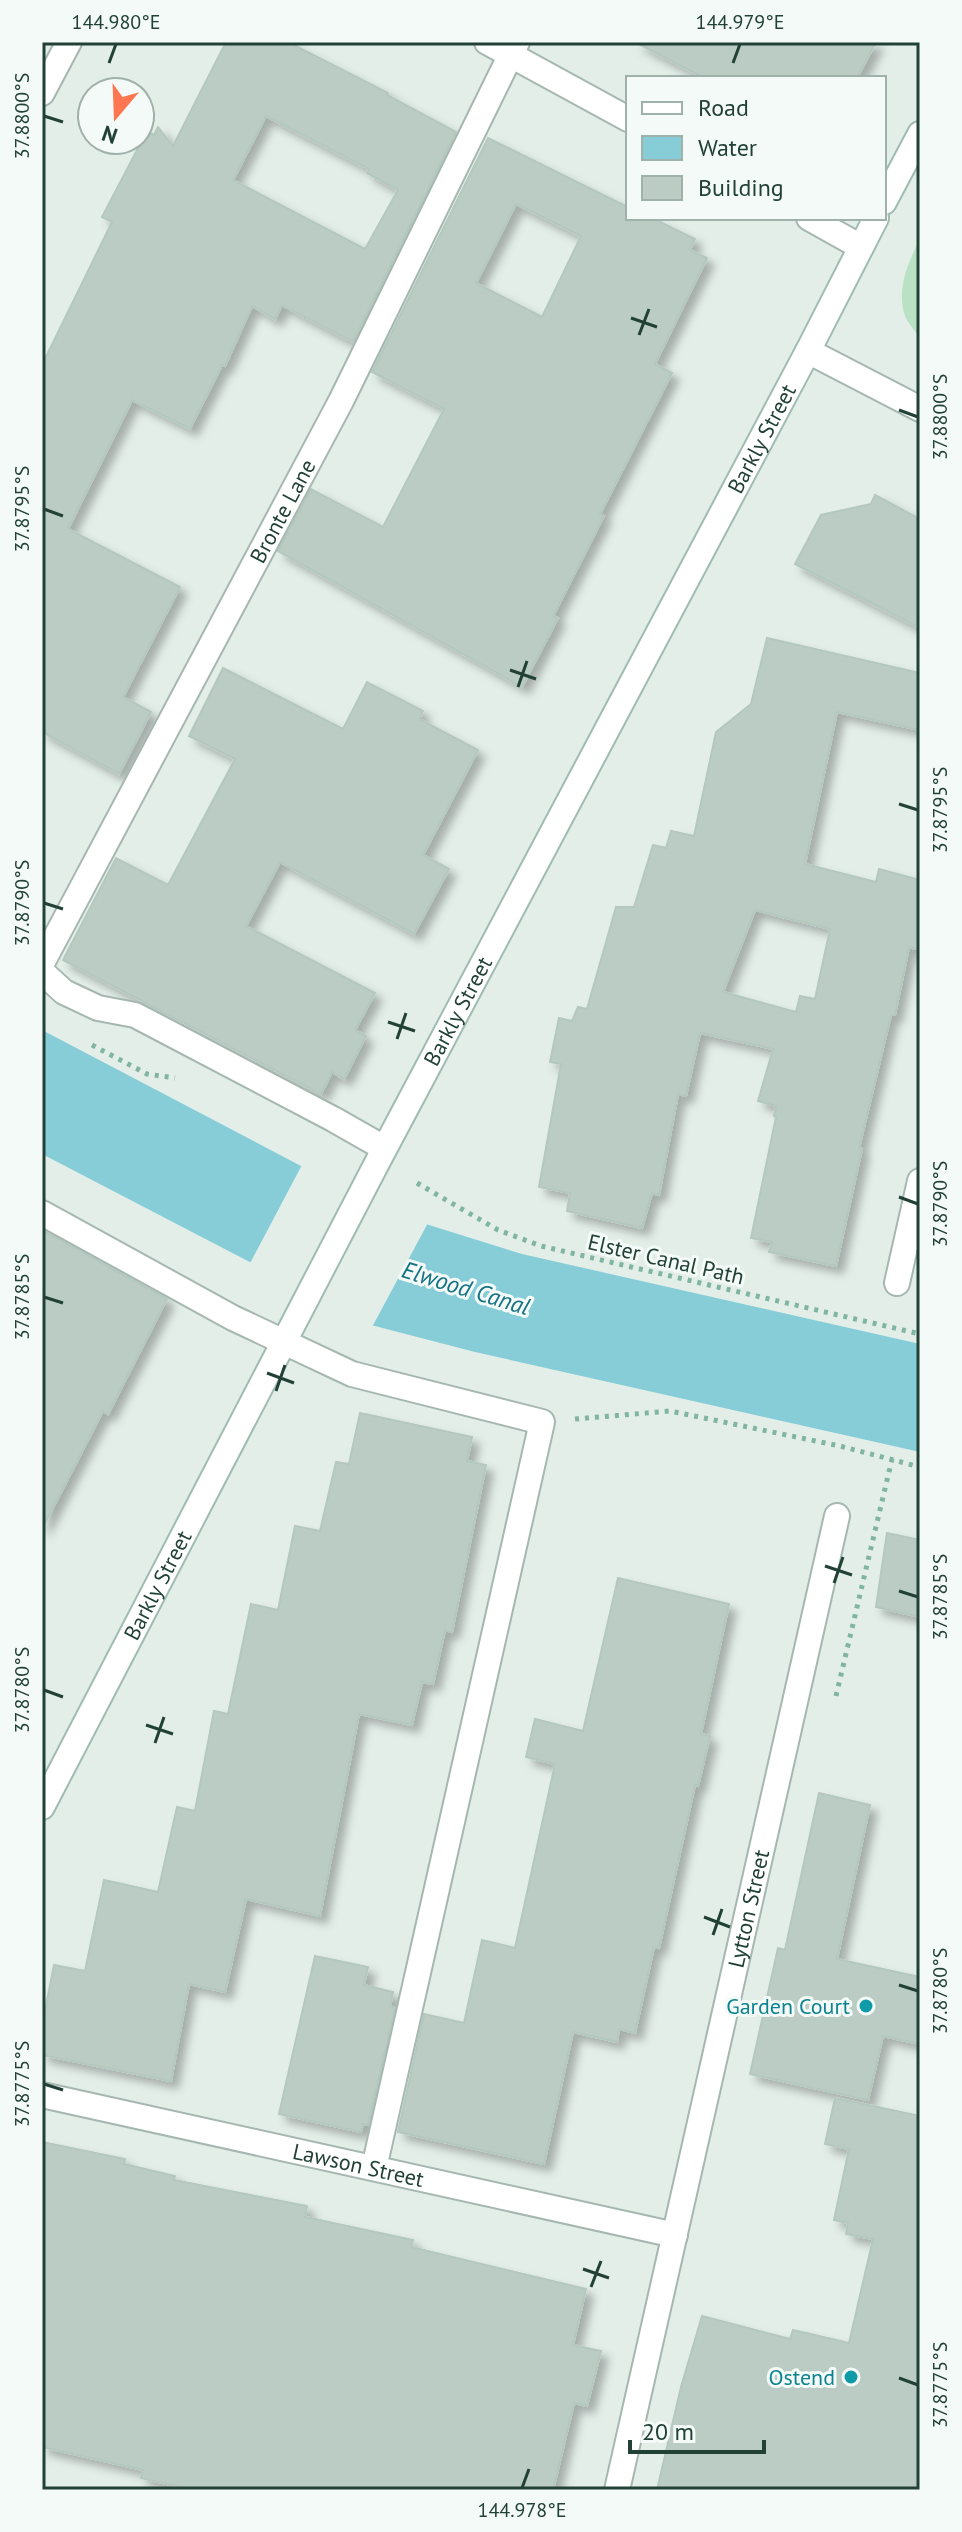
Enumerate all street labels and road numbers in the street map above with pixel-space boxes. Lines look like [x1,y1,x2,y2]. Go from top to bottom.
street label: Barkly Street [721,379,802,498]
street label: Bronte Lane [243,454,322,568]
street label: Barkly Street [417,951,498,1070]
street label: Elster Canal Path [585,1227,747,1291]
street label: Barkly Street [117,1525,198,1645]
street label: Lytton Street [721,1846,775,1970]
street label: Lawson Street [290,2137,427,2193]

